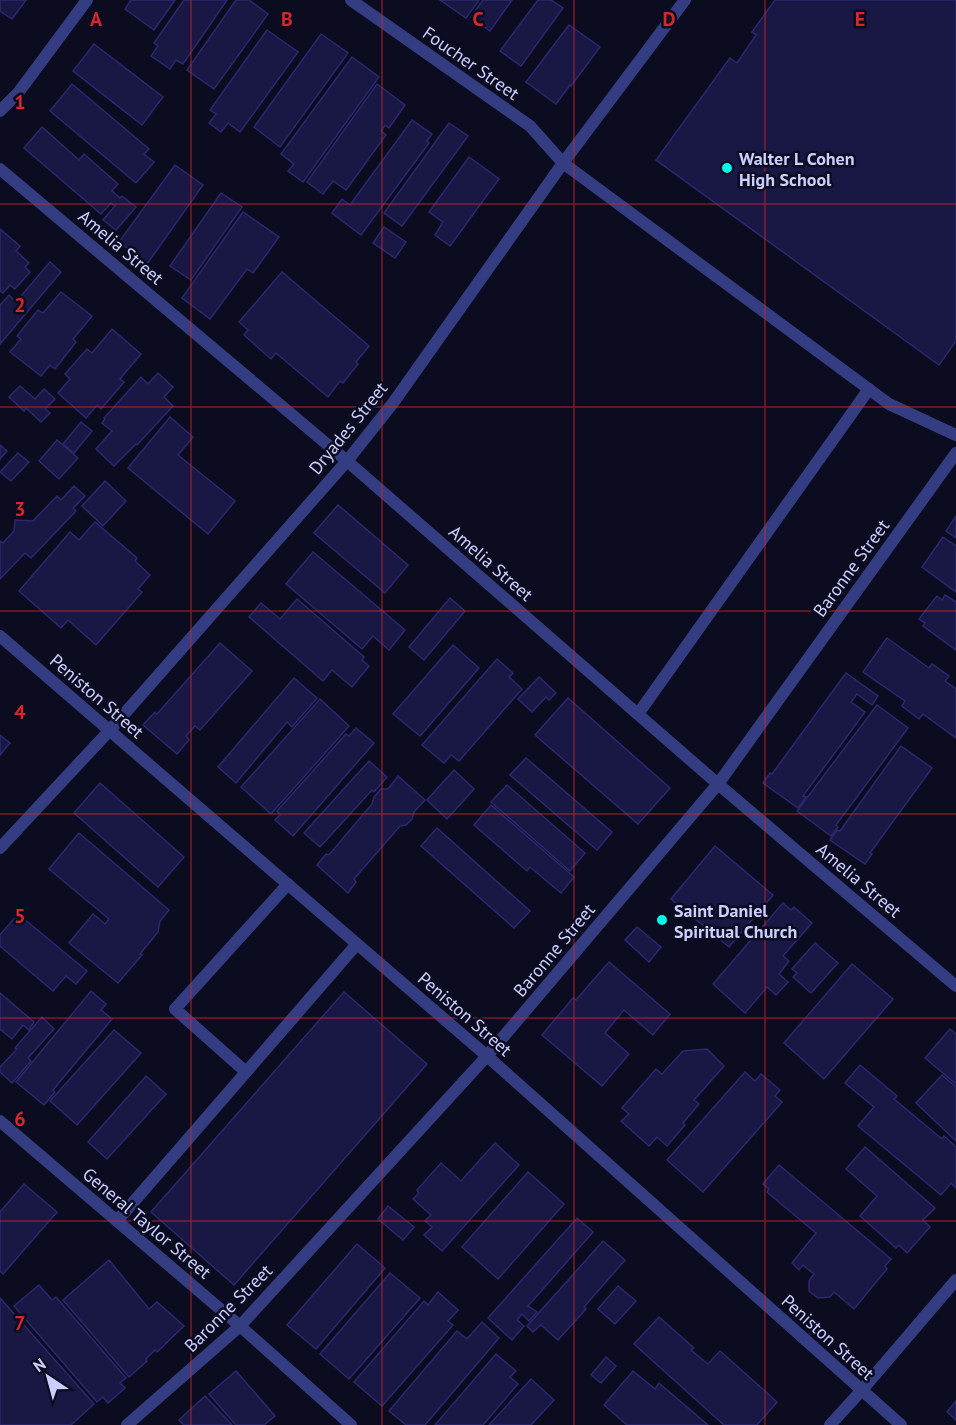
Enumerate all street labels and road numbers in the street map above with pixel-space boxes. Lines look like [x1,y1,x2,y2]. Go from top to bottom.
street label: Foucher Street [418,21,524,105]
street label: Amelia Street [74,205,168,289]
street label: Dryades Street [304,377,392,479]
street label: Baronne Street [808,515,894,621]
street label: Amelia Street [444,520,538,606]
street label: Peniston Street [45,649,149,743]
street label: Amelia Street [812,838,906,922]
street label: Baronne Street [508,899,600,1001]
street label: Peniston Street [413,967,517,1061]
street label: General Taylor Street [78,1162,216,1284]
street label: Baronne Street [179,1259,277,1357]
street label: Peniston Street [777,1289,879,1385]

